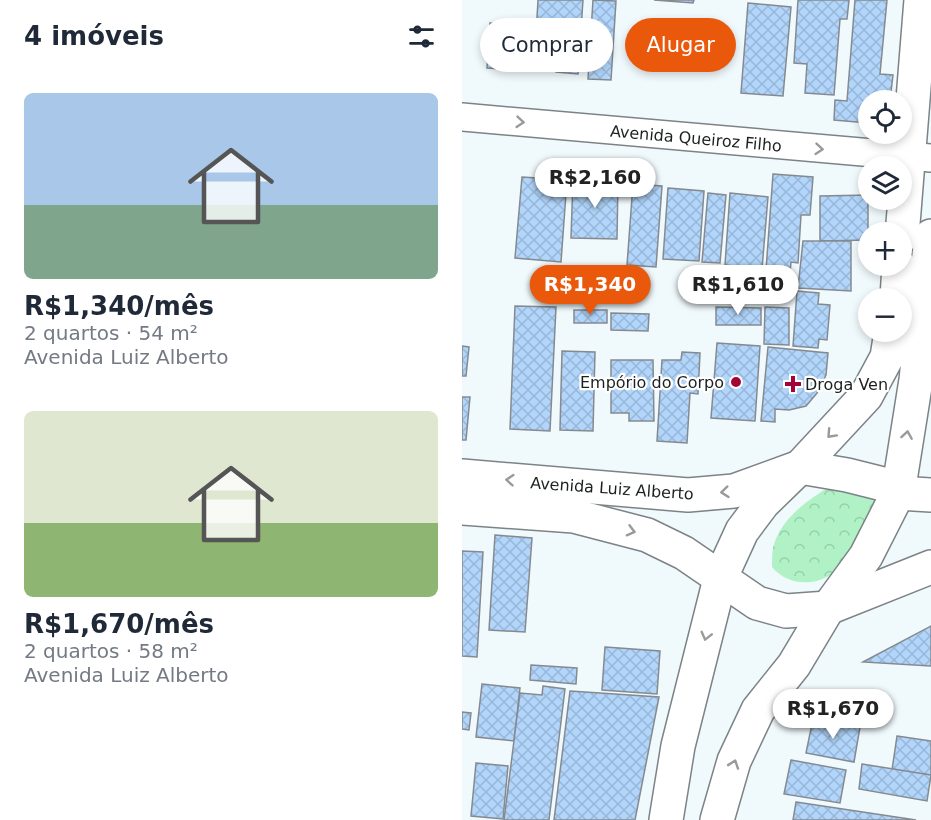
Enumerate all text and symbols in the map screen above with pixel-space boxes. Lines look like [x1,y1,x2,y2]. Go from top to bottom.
chip: Comprar [480,18,613,72]
chip: Alugar [625,18,736,72]
icon: filters [405,20,438,53]
text: 4 imóveis [24,21,164,51]
map controls [858,90,912,342]
button: locate [858,90,912,144]
one-way arrow [516,115,525,128]
street label: Avenida Queiroz Filho [609,122,783,155]
icon: home [177,132,285,240]
one-way arrow [815,142,824,155]
button: layers [858,156,912,210]
pin: R$2,160 [540,158,650,209]
text: R$2,160 [549,165,641,189]
button: + [858,222,912,276]
pin: R$1,340 [535,265,645,316]
pin: R$1,610 [683,265,793,316]
text: R$1,340 [544,272,636,296]
text: R$1,610 [692,272,784,296]
button: − [858,288,912,342]
text: R$1,340/mês [24,291,214,321]
text: 2 quartos · 54 m² [24,321,198,345]
text: Avenida Luiz Alberto [24,345,229,369]
place label: Empório do Corpo [580,373,724,392]
marker: Empório do Corpo [729,375,743,389]
place label: Droga Ven [805,375,888,394]
marker: Droga Ven [786,377,800,391]
one-way arrow [827,427,838,437]
one-way arrow [901,430,913,440]
icon: home [177,450,285,558]
street label: Avenida Luiz Alberto [530,473,694,504]
one-way arrow [506,474,515,487]
one-way arrow [721,485,730,498]
one-way arrow [625,524,636,536]
text: R$1,670/mês [24,609,214,639]
one-way arrow [700,631,713,641]
text: 2 quartos · 58 m² [24,639,198,663]
text: Avenida Luiz Alberto [24,663,229,687]
pin: R$1,670 [778,689,888,740]
text: R$1,670 [787,696,879,720]
one-way arrow [726,759,739,770]

